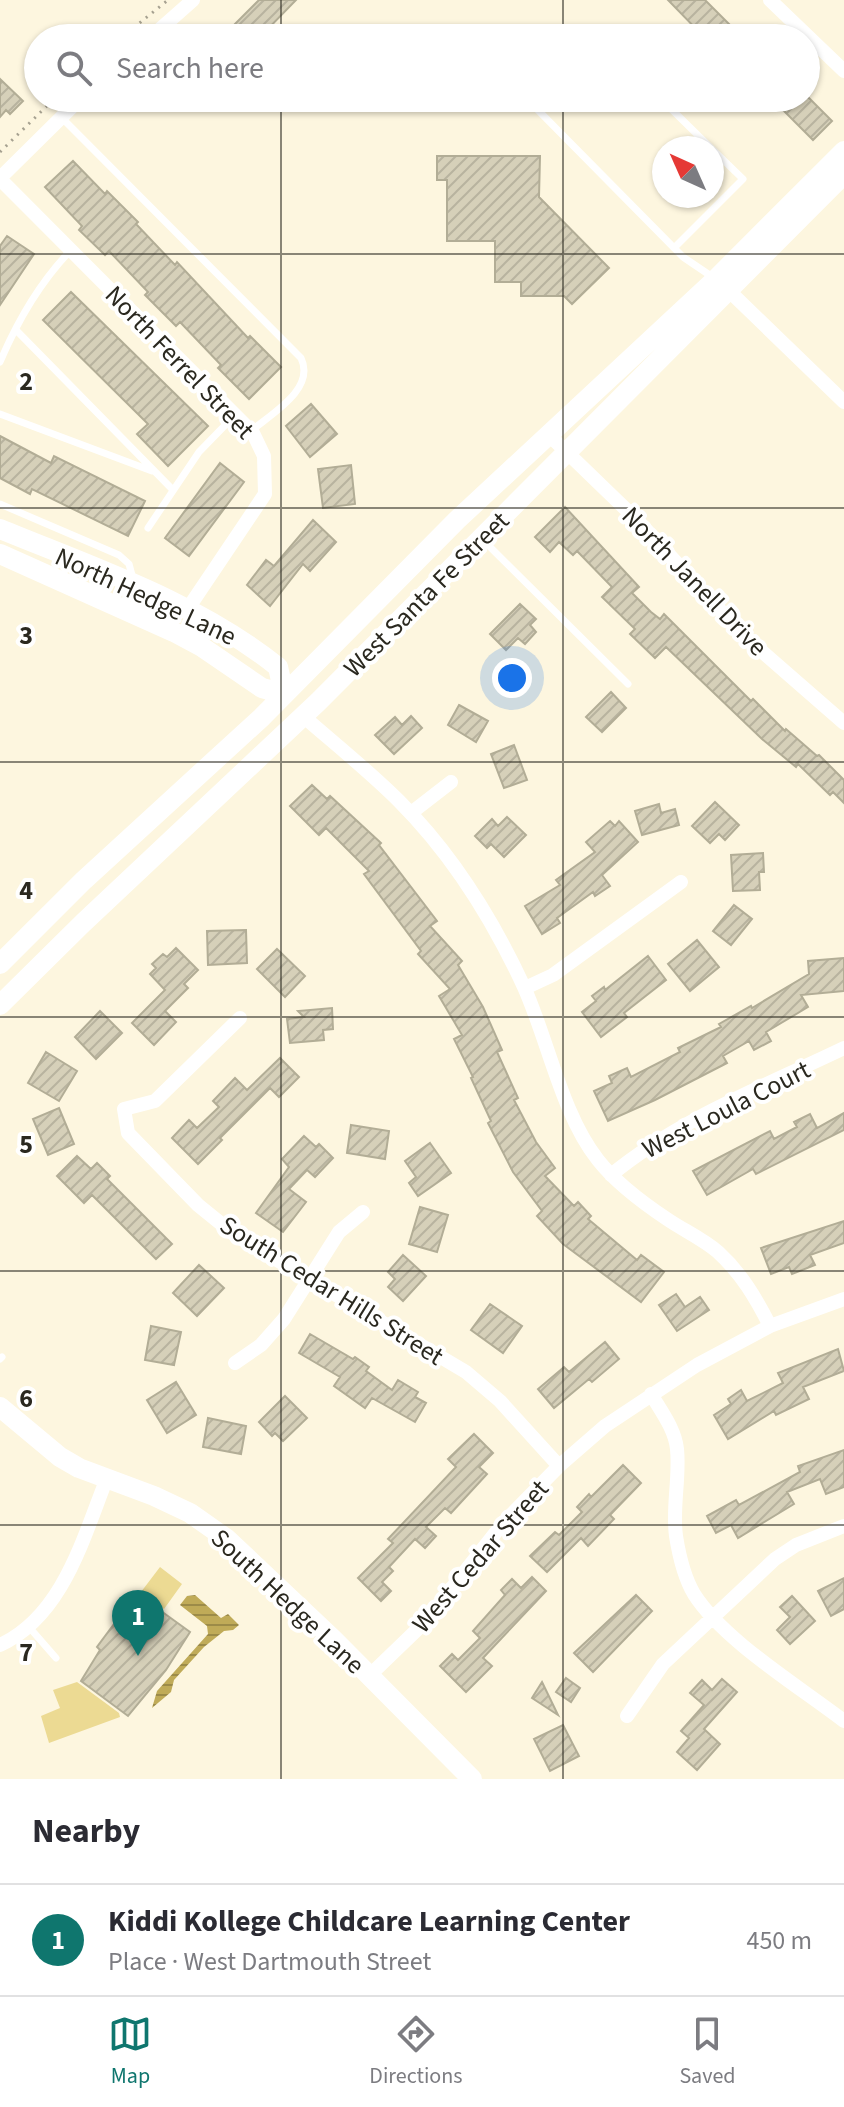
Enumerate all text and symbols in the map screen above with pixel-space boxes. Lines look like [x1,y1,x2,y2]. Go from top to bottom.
search box [24,24,820,112]
icon: search [52,46,96,90]
text: Search here [116,47,264,90]
north arrow [652,136,724,208]
street label: North Ferrel Street [96,277,263,448]
text: 2 [19,363,33,400]
street label: North Janell Drive [613,498,776,665]
street label: West Santa Fe Street [335,503,518,686]
street label: North Hedge Lane [49,538,242,655]
text: 3 [19,617,33,654]
your location [492,658,532,698]
text: 4 [19,872,33,909]
street label: West Loula Court [636,1051,817,1168]
text: 5 [19,1126,33,1163]
street label: South Cedar Hills Street [213,1206,451,1374]
text: 6 [19,1380,33,1417]
street label: West Cedar Street [403,1471,558,1641]
street label: South Hedge Lane [203,1520,373,1682]
pin: 1 [112,1590,164,1656]
text: 7 [19,1634,33,1671]
text: Nearby [32,1807,140,1856]
text: Kiddi Kollege Childcare Learning Center [108,1900,630,1943]
text: 1 [51,1922,65,1959]
text: 450 m [746,1922,812,1959]
text: Place · West Dartmouth Street [108,1943,431,1980]
tab: Map [108,2012,152,2092]
tab: Directions [369,2012,462,2092]
tab: Saved [679,2012,736,2092]

